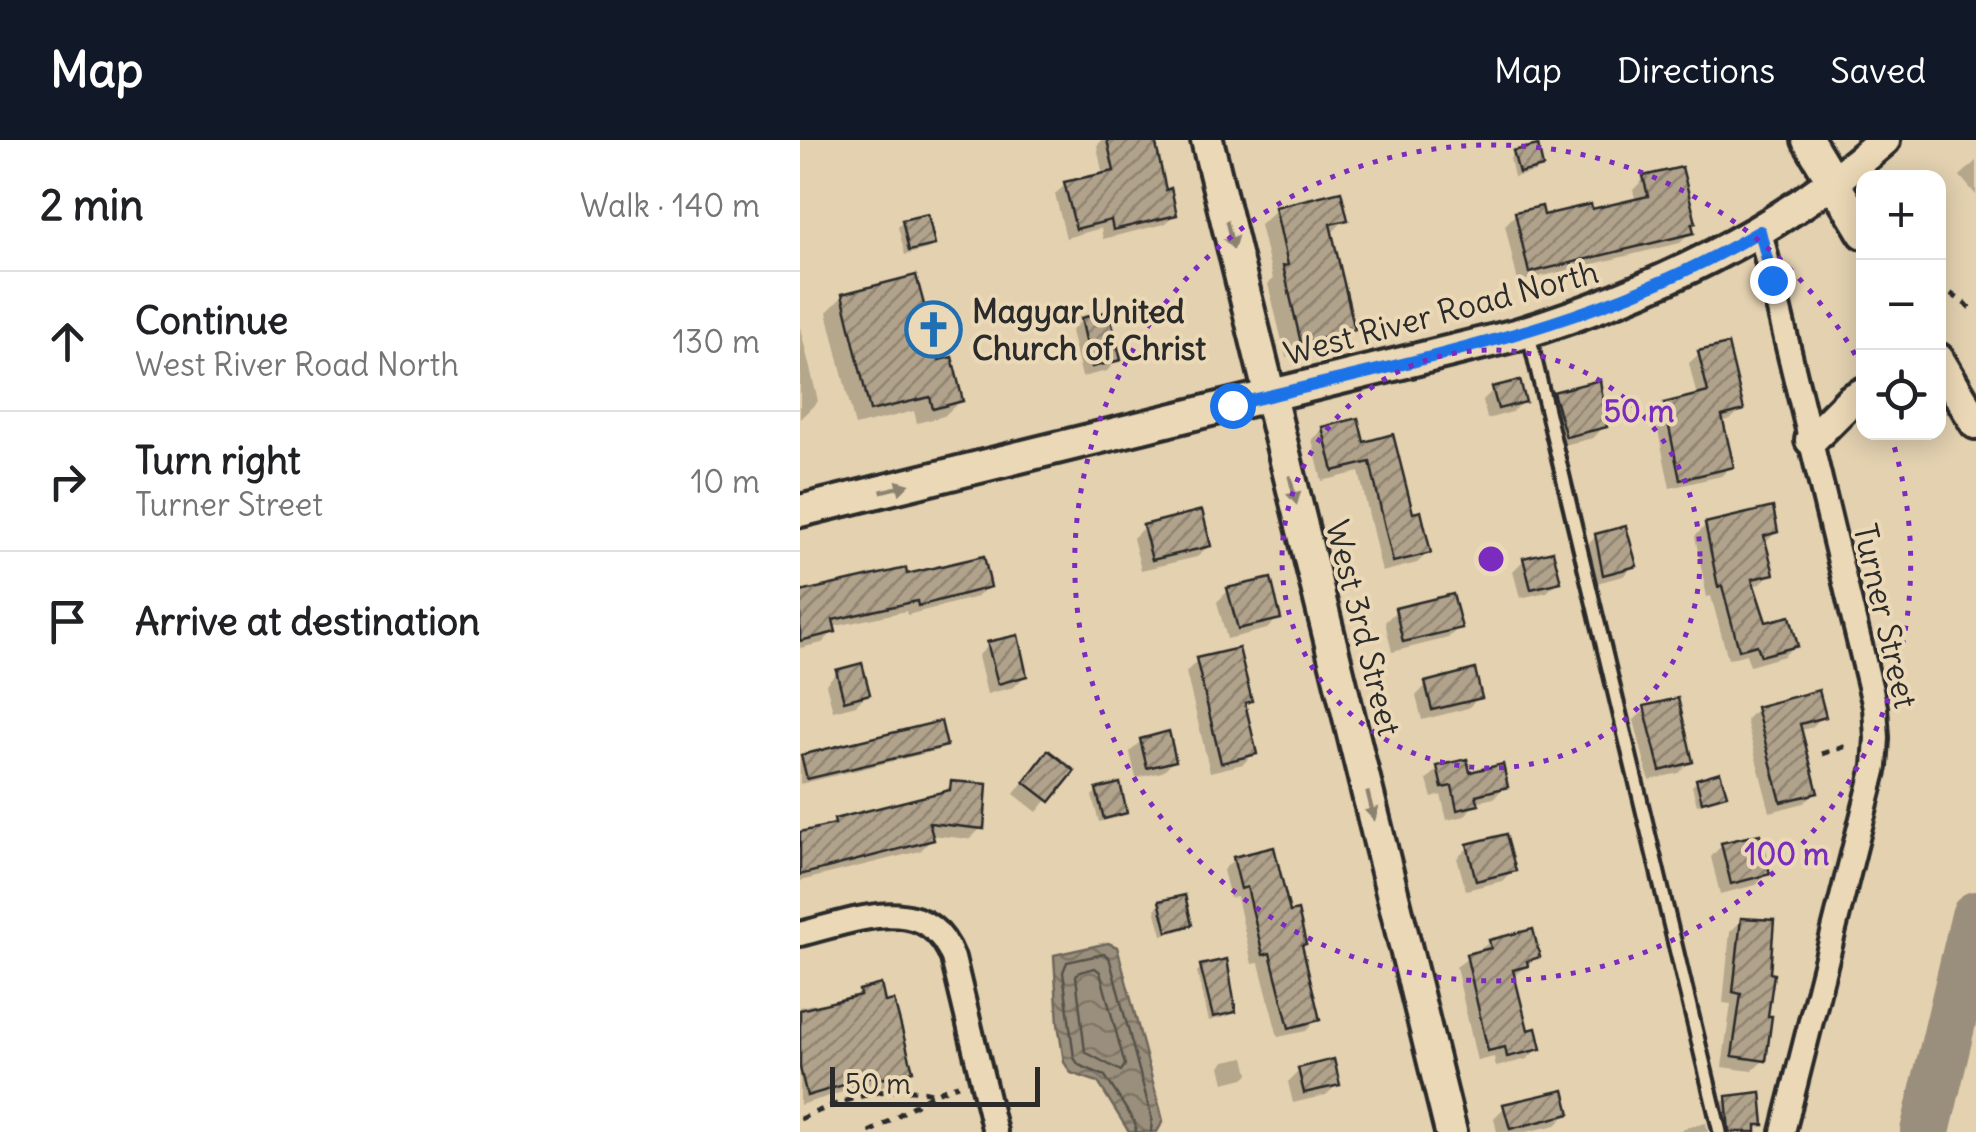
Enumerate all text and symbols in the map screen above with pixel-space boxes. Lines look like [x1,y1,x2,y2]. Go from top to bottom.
text: Map [50,40,143,100]
text: Map [1494,48,1562,92]
text: Directions [1617,48,1775,92]
text: Saved [1830,48,1926,92]
map controls [1856,170,1946,440]
button: + [1856,170,1946,260]
text: 2 min [40,179,144,231]
text: Walk · 140 m [580,185,760,226]
one-way arrow [1223,220,1238,251]
street label: West River Road North [1279,251,1603,374]
route end [1750,258,1796,304]
button: − [1856,260,1946,350]
place label: Magyar United Church of Christ [972,291,1206,369]
text: Continue [135,297,288,344]
church icon: Magyar United Church of Christ [903,300,963,360]
icon: ahead [40,314,95,369]
text: 130 m [672,321,760,362]
text: West River Road North [135,344,459,385]
button: locate [1856,350,1946,440]
route start [1210,383,1256,429]
text: 50 m [1604,392,1674,430]
text: Turn right [135,437,301,484]
icon: right [40,454,95,509]
text: 10 m [691,461,760,502]
one-way arrow [1286,475,1301,506]
one-way arrow [880,480,911,495]
text: Turner Street [135,484,323,525]
street label: West 3rd Street [1317,516,1410,740]
street label: Turner Street [1844,520,1927,712]
centre of rings [1473,541,1509,577]
icon: arrive [40,594,95,649]
text: Arrive at destination [135,598,480,645]
one-way arrow [1363,791,1379,822]
text: 100 m [1745,835,1829,873]
scale bar [830,1062,1040,1106]
text: 50 m [845,1066,911,1102]

